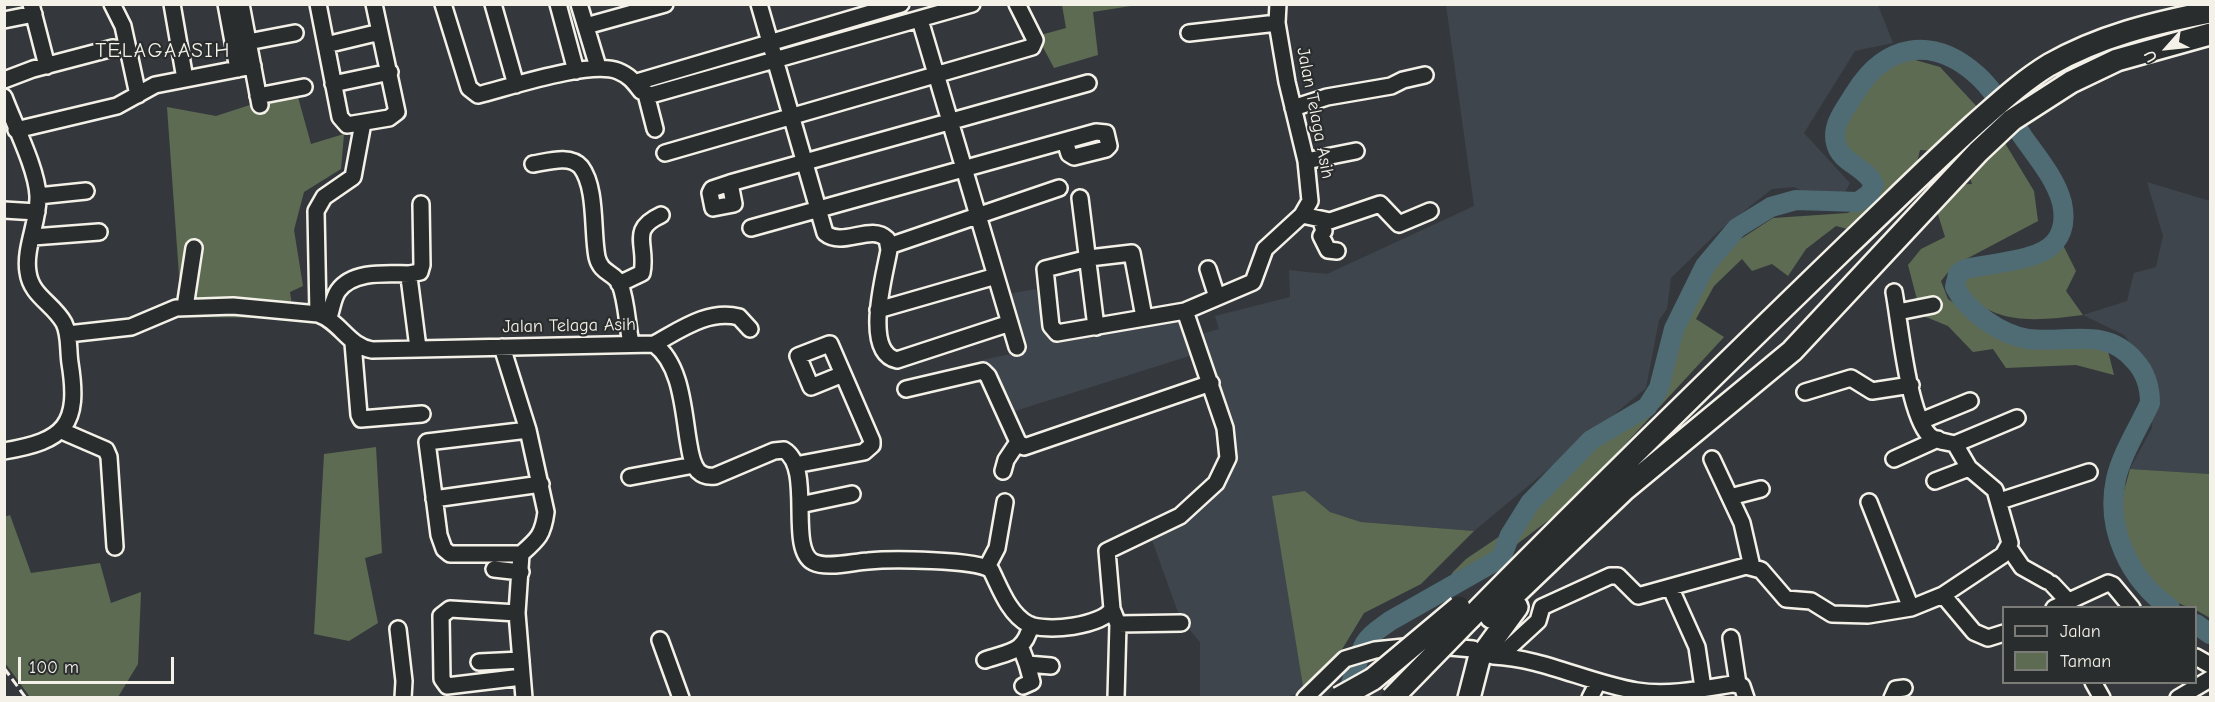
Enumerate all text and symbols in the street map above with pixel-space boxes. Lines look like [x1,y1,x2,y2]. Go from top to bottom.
north arrow [2137,18,2197,78]
district label: TELAGAASIH [95,38,231,64]
street label: Jalan Telaga Asih [1292,45,1338,181]
text: U [2141,47,2161,65]
street label: Jalan Telaga Asih [502,314,636,338]
legend [2002,606,2197,684]
text: Jalan [2060,621,2101,642]
scale bar [21,645,177,683]
text: Taman [2060,651,2111,672]
text: 100 m [29,657,79,678]

